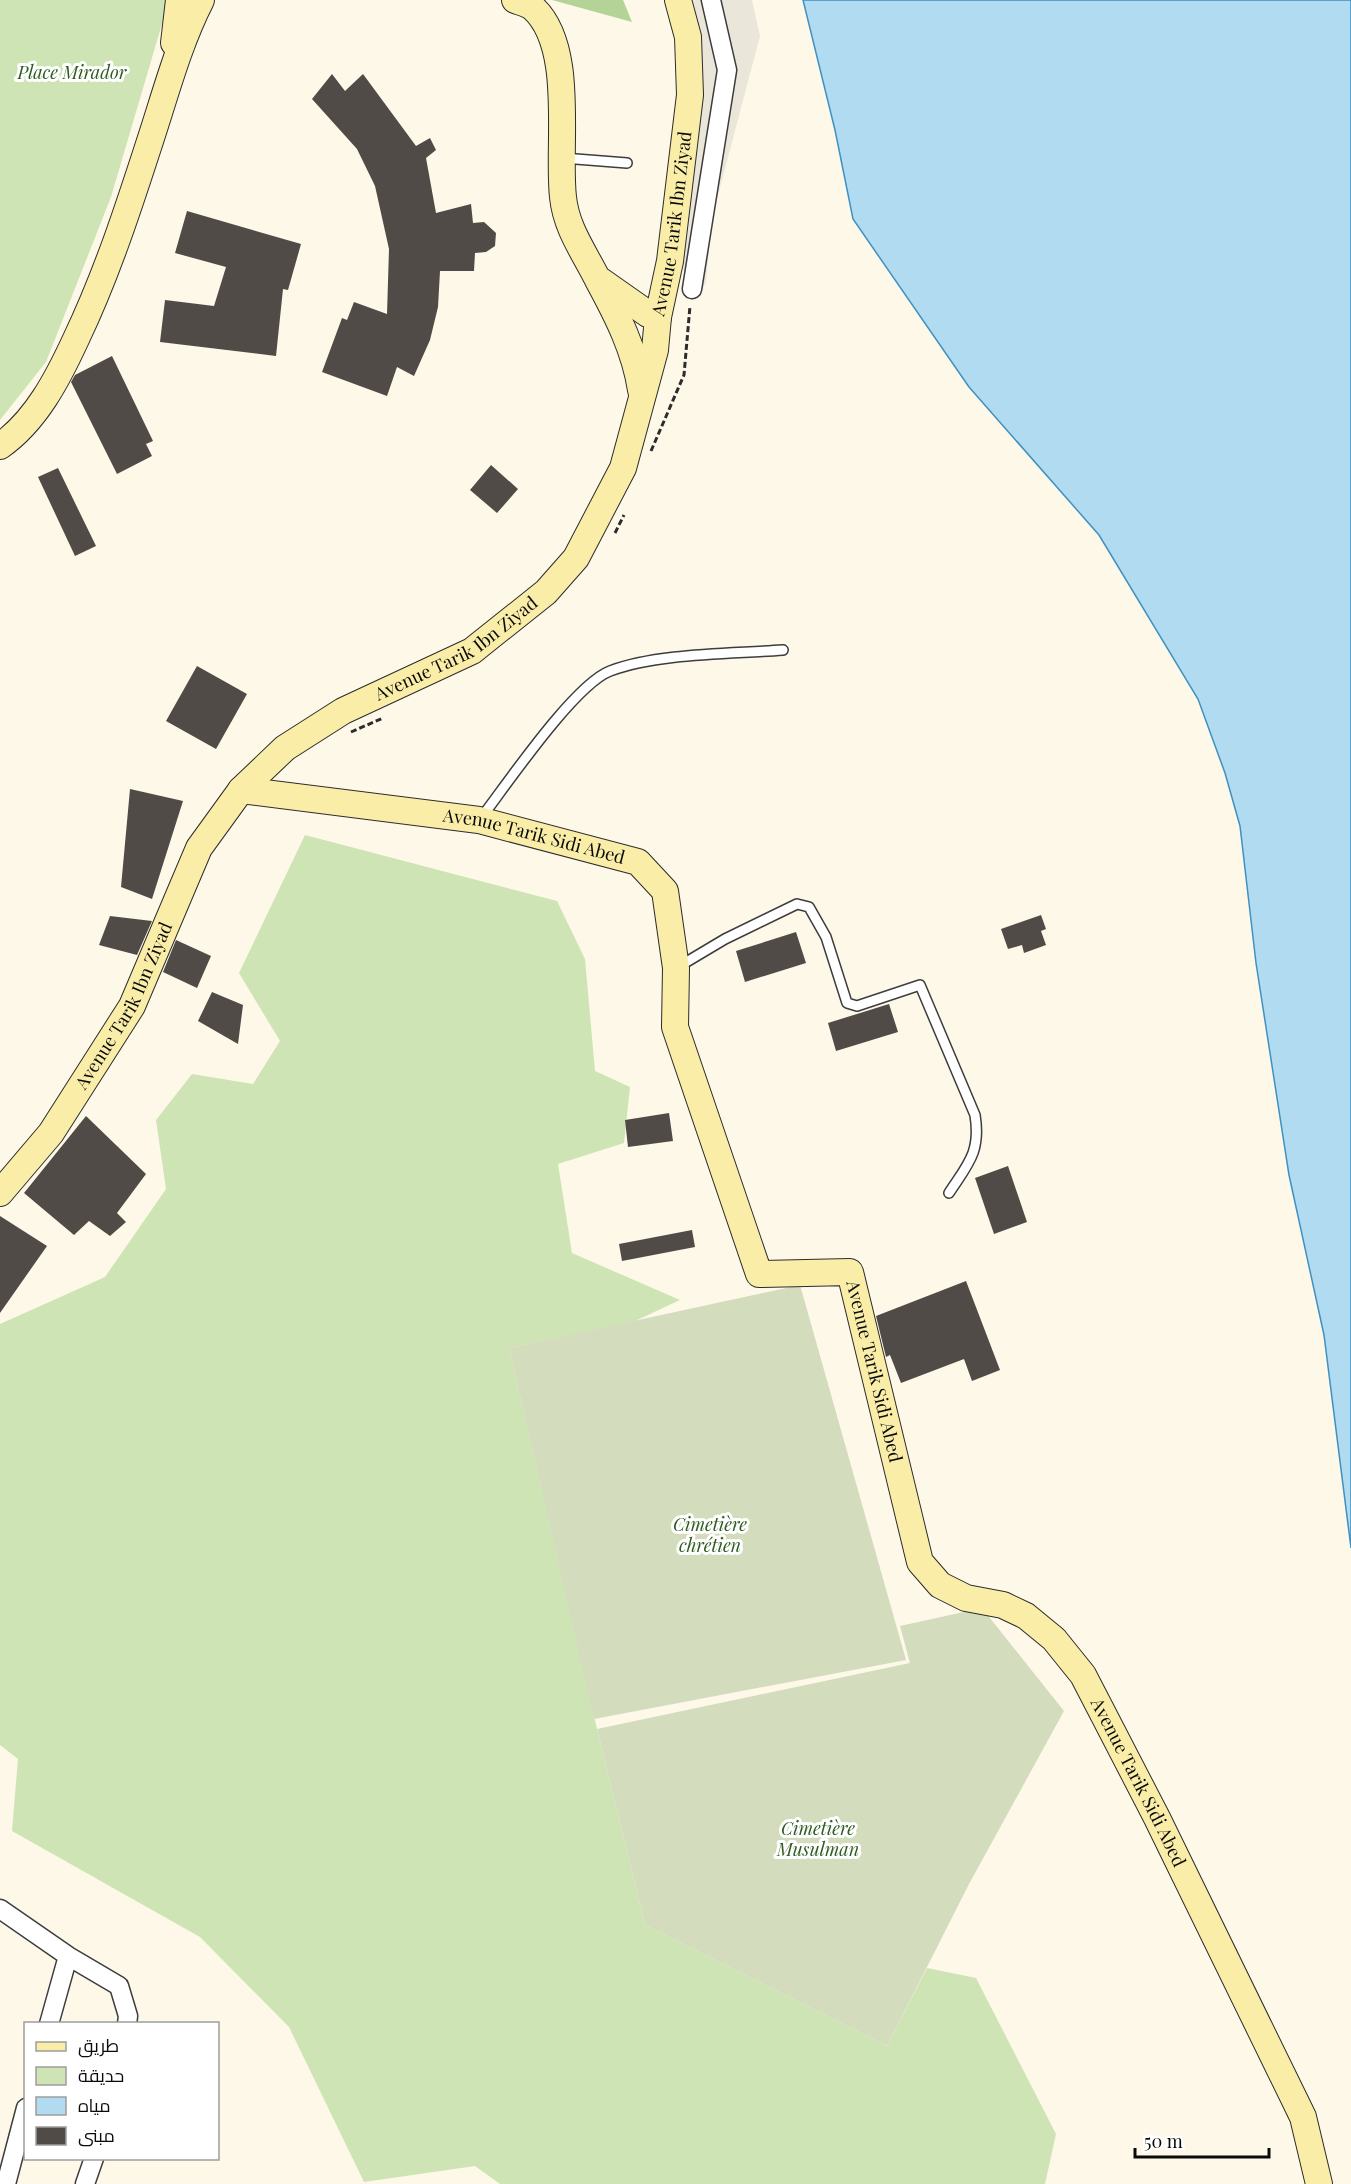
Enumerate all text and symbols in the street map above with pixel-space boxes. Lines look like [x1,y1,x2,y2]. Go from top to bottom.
park label: Place Mirador [17,60,128,84]
street label: Avenue Tarik Ibn Ziyad [645,129,697,319]
street label: Avenue Tarik Ibn Ziyad [370,590,543,706]
street label: Avenue Tarik Sidi Abed [441,802,628,869]
street label: Avenue Tarik Ibn Ziyad [68,918,177,1094]
street label: Avenue Tarik Sidi Abed [841,1277,909,1465]
park label: Cimetière chrétien [673,1512,747,1557]
street label: Avenue Tarik Sidi Abed [1085,1693,1192,1871]
park label: Cimetière Musulman [776,1816,859,1861]
legend [24,2022,219,2160]
text: طريق [78,2033,119,2058]
text: حديقة [78,2063,124,2087]
text: مياه [78,2093,111,2117]
scale bar [1135,2121,1268,2159]
text: مبنى [78,2123,115,2147]
text: 50 m [1144,2129,1183,2153]

